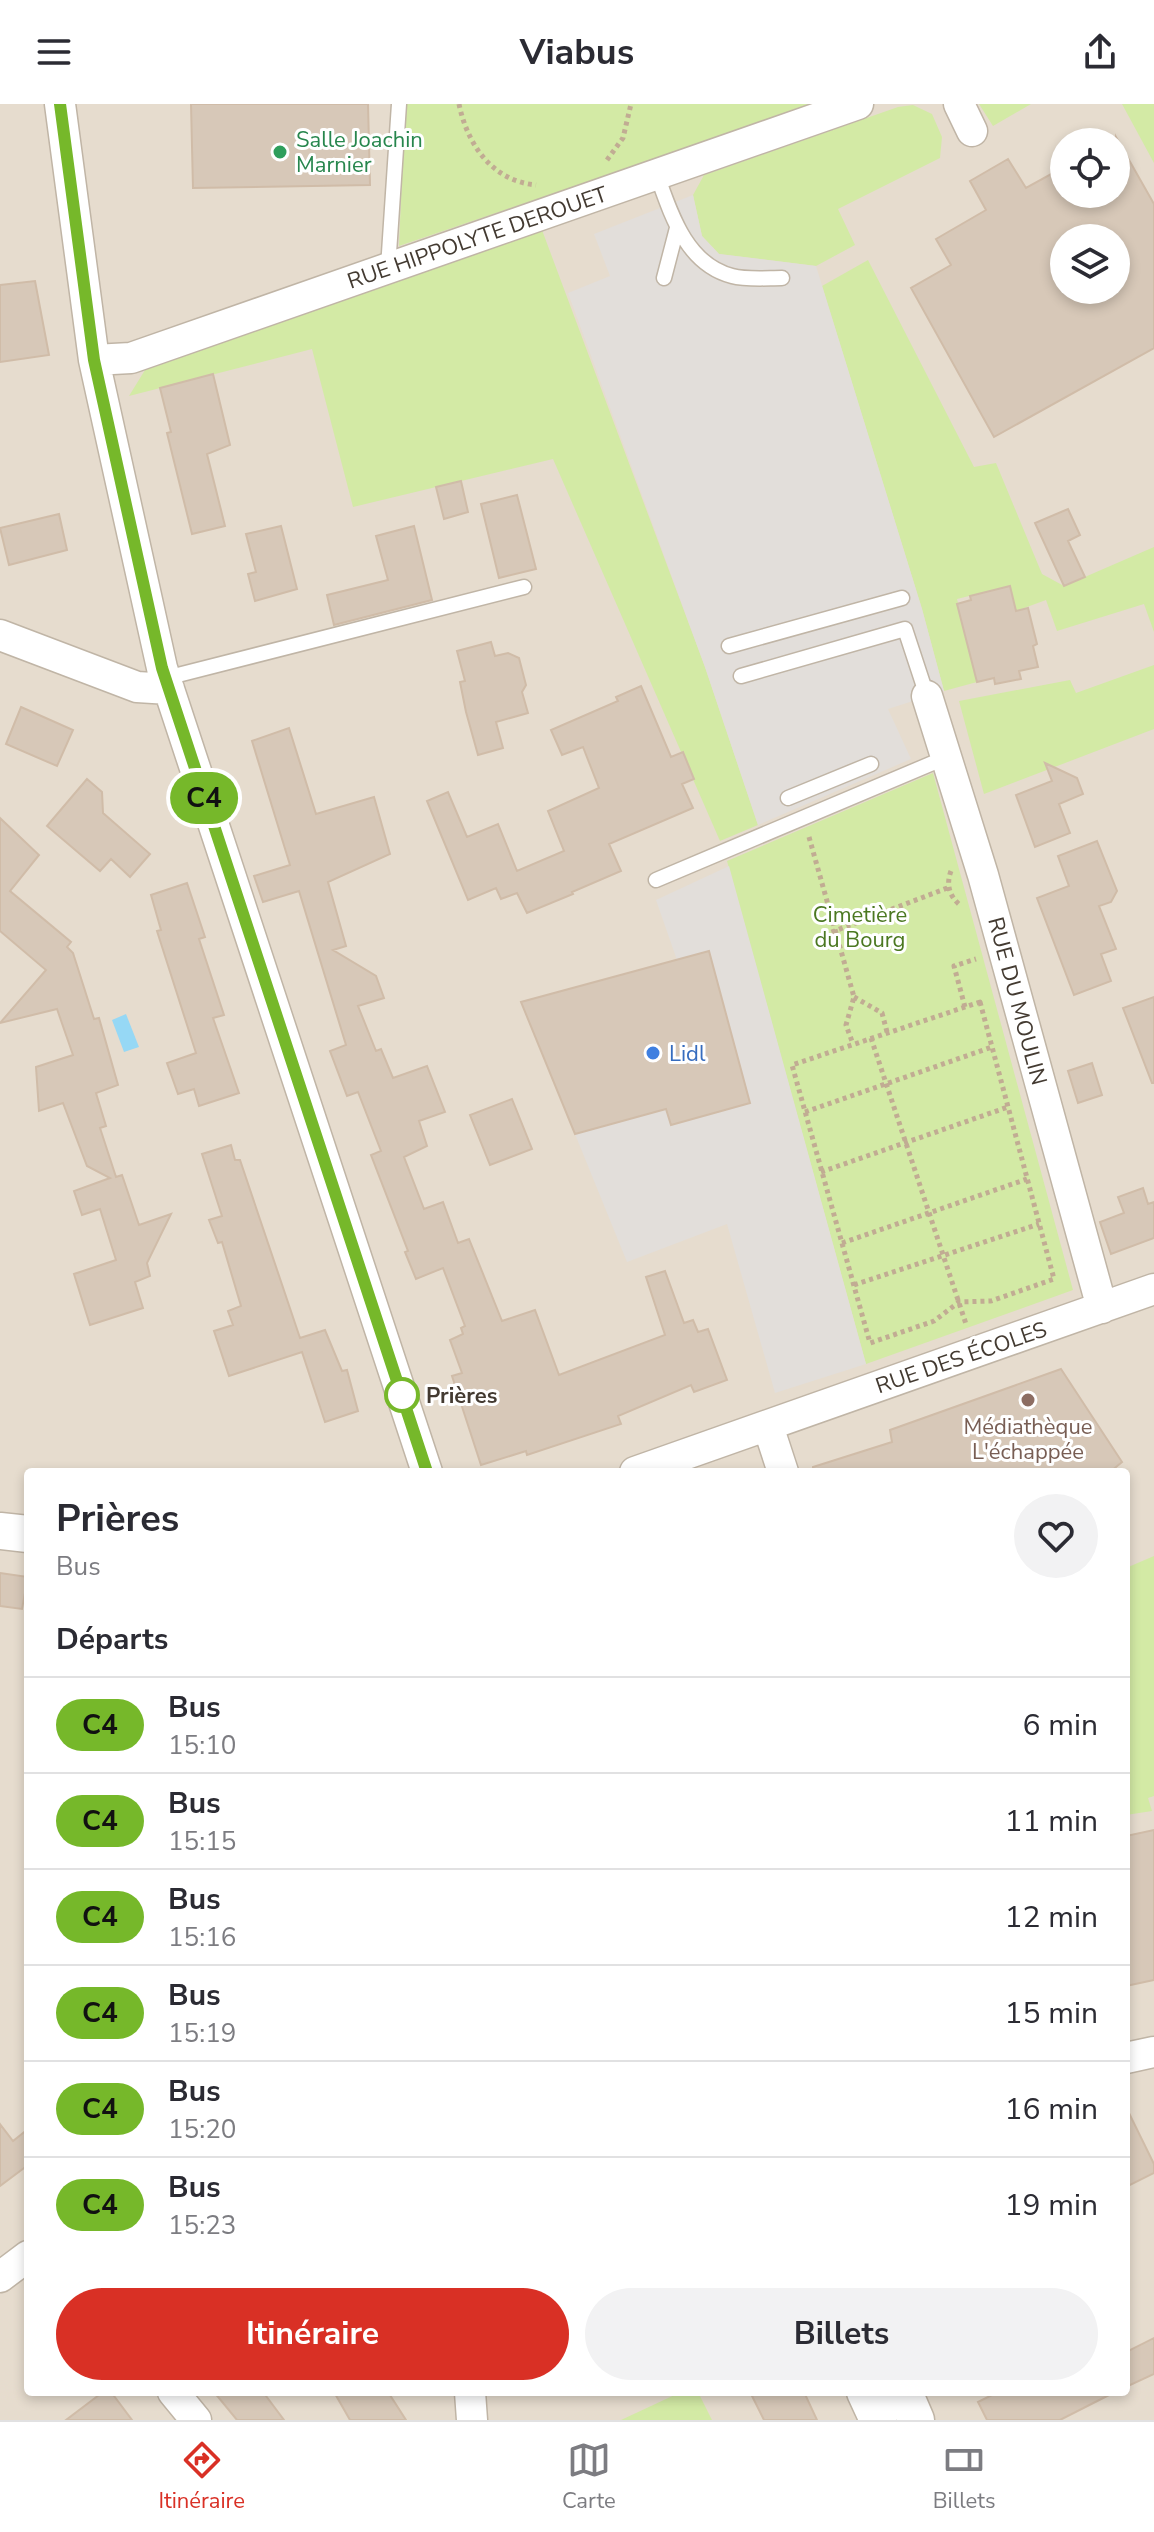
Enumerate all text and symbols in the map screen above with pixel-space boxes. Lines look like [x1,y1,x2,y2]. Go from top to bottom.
text: Viabus [520,28,634,77]
icon: menu [32,30,76,74]
icon: share [1078,30,1122,74]
place label: Salle Joachin Marnier [296,125,423,180]
map controls [1050,128,1130,304]
button: locate [1050,128,1130,208]
marker: Salle Joachin Marnier [271,143,289,161]
street label: RUE HIPPOLYTE DEROUET [343,179,612,297]
button: layers [1050,224,1130,304]
line badge: C4 [168,772,240,824]
text: C4 [186,779,222,817]
park label: Cimetière du Bourg [813,900,907,955]
street label: RUE DU MOULIN [980,914,1054,1089]
place label: Lidl [669,1039,706,1069]
marker: Lidl [644,1044,662,1062]
street label: RUE DES ÉCOLES [872,1315,1051,1401]
marker: Prières [385,1378,419,1412]
place label: Prières [426,1381,497,1411]
marker: Médiathèque L'échappée [1019,1391,1037,1409]
place label: Médiathèque L'échappée [964,1412,1092,1467]
text: Prières [56,1493,179,1544]
button: heart [1014,1494,1098,1578]
text: Bus [56,1549,101,1584]
text: Départs [56,1619,168,1660]
text: Bus [168,1687,221,1728]
text: 6 min [1023,1705,1098,1746]
text: C4 [82,1706,118,1744]
text: 15:10 [168,1728,236,1763]
text: Bus [168,1783,221,1824]
text: 11 min [1005,1801,1098,1842]
text: C4 [82,1802,118,1840]
text: 15:15 [168,1824,236,1859]
text: Bus [168,1879,221,1920]
text: 12 min [1005,1897,1098,1938]
text: C4 [82,1898,118,1936]
text: 15:16 [168,1920,236,1955]
text: Bus [168,1975,221,2016]
text: 15 min [1005,1993,1098,2034]
text: C4 [82,1994,118,2032]
text: 15:19 [168,2016,236,2051]
text: Bus [168,2071,221,2112]
text: 16 min [1005,2089,1098,2130]
text: C4 [82,2090,118,2128]
text: 15:20 [168,2112,236,2147]
text: Bus [168,2167,221,2208]
text: 19 min [1005,2185,1098,2226]
text: C4 [82,2186,118,2224]
text: 15:23 [168,2208,236,2243]
button: Itinéraire [56,2288,569,2380]
button: Billets [585,2288,1098,2380]
tab: Itinéraire [158,2438,245,2516]
tab: Carte [562,2438,616,2516]
tab: Billets [933,2438,996,2516]

